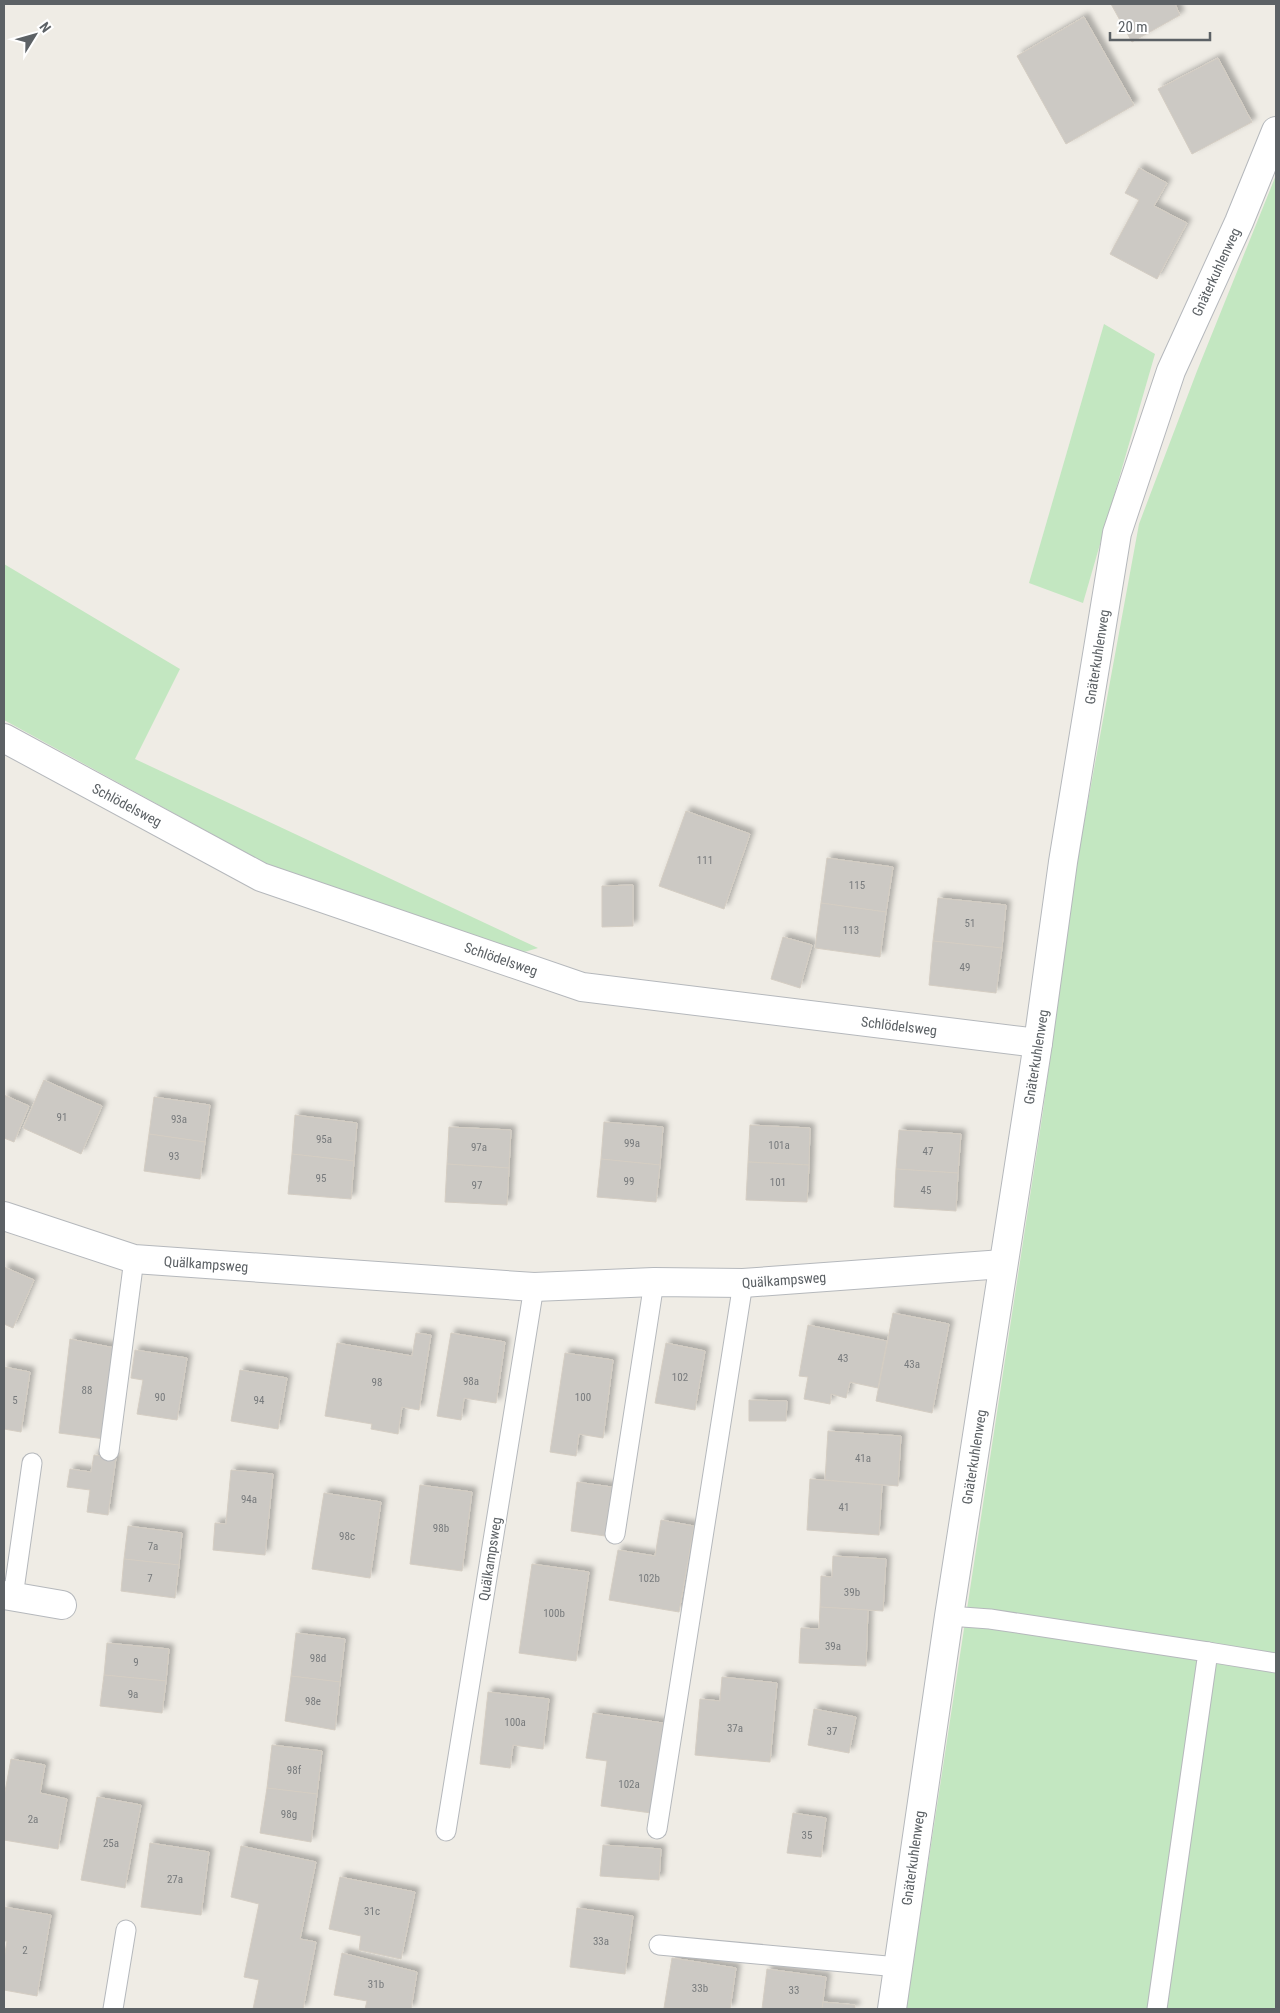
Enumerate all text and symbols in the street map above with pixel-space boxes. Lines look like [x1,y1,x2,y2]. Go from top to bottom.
north arrow [10,10,60,60]
scale bar [1110,10,1210,42]
text: 20 m [1118,18,1148,36]
text: N [36,19,54,35]
street label: Gnäterkuhlenweg [1189,225,1243,319]
street label: Gnäterkuhlenweg [1082,608,1112,706]
street label: Schlödelsweg [90,780,164,830]
house number: 111 [697,854,713,867]
house number: 115 [849,879,865,892]
house number: 51 [965,917,975,930]
house number: 113 [843,924,859,937]
street label: Schlödelsweg [462,939,540,979]
house number: 49 [960,961,970,974]
street label: Gnäterkuhlenweg [1021,1008,1051,1106]
street label: Schlödelsweg [860,1013,938,1039]
house number: 91 [57,1111,67,1124]
house number: 93a [171,1113,187,1126]
house number: 95a [316,1133,332,1146]
house number: 99a [624,1137,640,1150]
house number: 101a [768,1139,790,1152]
house number: 97a [471,1141,487,1154]
house number: 47 [923,1145,933,1158]
house number: 93 [169,1150,179,1163]
house number: 95 [316,1172,326,1185]
house number: 99 [624,1175,634,1188]
house number: 101 [770,1176,786,1189]
house number: 97 [472,1179,482,1192]
house number: 45 [921,1184,931,1197]
street label: Quälkampsweg [163,1253,249,1275]
street label: Quälkampsweg [741,1269,827,1291]
house number: 43 [838,1352,848,1365]
house number: 43a [904,1358,920,1371]
house number: 102 [672,1371,688,1384]
house number: 98a [463,1375,479,1388]
house number: 98 [372,1376,382,1389]
house number: 88 [82,1384,92,1397]
house number: 90 [155,1391,165,1404]
house number: 100 [575,1391,591,1404]
house number: 5 [12,1394,18,1407]
house number: 94 [254,1394,265,1407]
street label: Gnäterkuhlenweg [959,1408,989,1506]
house number: 41a [855,1452,871,1465]
house number: 94a [241,1493,257,1506]
house number: 41 [839,1501,849,1514]
street label: Quälkampsweg [475,1516,505,1602]
house number: 98b [433,1522,449,1535]
house number: 98c [339,1530,355,1543]
house number: 7a [148,1540,158,1553]
house number: 7 [147,1572,153,1585]
house number: 102b [638,1572,660,1585]
house number: 39b [844,1586,860,1599]
house number: 100b [543,1607,565,1620]
house number: 39a [825,1640,841,1653]
house number: 98d [310,1652,326,1665]
house number: 9 [133,1656,139,1669]
house number: 9a [128,1688,138,1701]
house number: 98e [305,1695,321,1708]
house number: 100a [504,1716,526,1729]
house number: 37a [727,1722,743,1735]
house number: 37 [827,1725,837,1738]
house number: 98f [287,1764,302,1777]
house number: 102a [618,1778,640,1791]
house number: 98g [281,1808,297,1821]
street label: Gnäterkuhlenweg [898,1810,928,1906]
house number: 2a [28,1813,38,1826]
house number: 35 [802,1829,812,1842]
house number: 25a [103,1837,119,1850]
house number: 27a [167,1873,183,1886]
house number: 31c [364,1905,380,1918]
house number: 33a [593,1935,609,1948]
house number: 2 [22,1944,28,1957]
house number: 31b [368,1978,384,1991]
house number: 33b [692,1982,708,1995]
house number: 33 [789,1984,799,1997]

